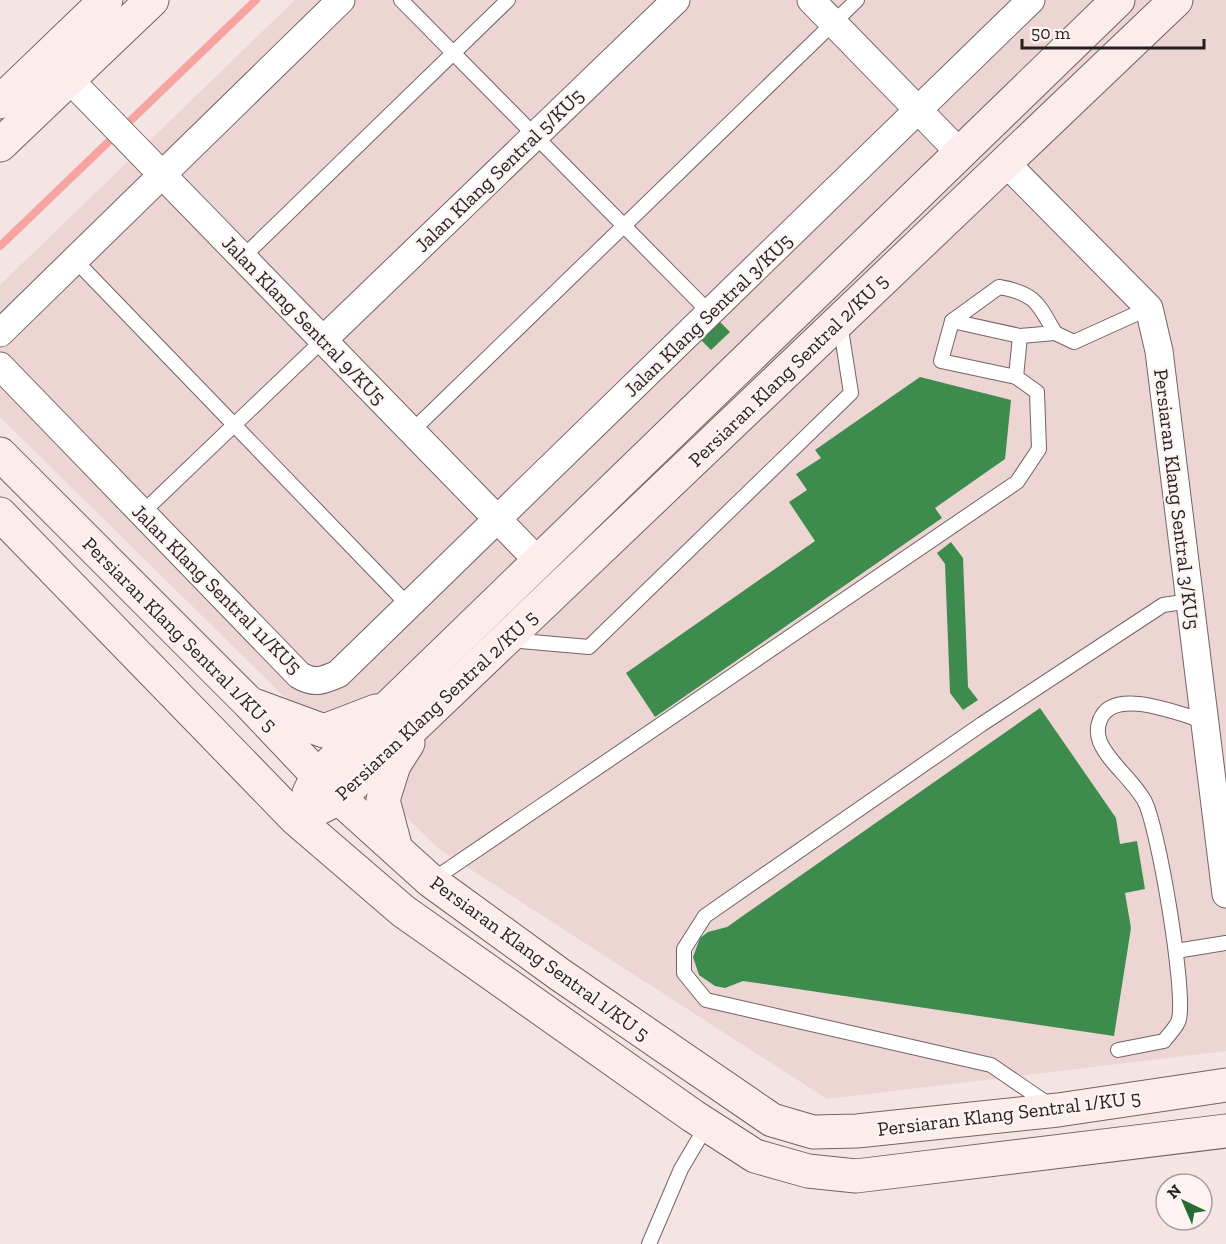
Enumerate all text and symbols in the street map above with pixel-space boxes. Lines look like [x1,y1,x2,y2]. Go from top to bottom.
scale bar [1022,12,1204,50]
text: 50 m [1031,22,1071,44]
street label: Jalan Klang Sentral 5/KU5 [410,83,588,257]
street label: Jalan Klang Sentral 3/KU5 [619,228,797,402]
street label: Jalan Klang Sentral 9/KU5 [217,231,391,409]
street label: Persiaran Klang Sentral 2/KU 5 [683,268,893,472]
street label: Persiaran Klang Sentral 3/KU5 [1149,367,1205,631]
street label: Jalan Klang Sentral 11/KU5 [127,499,307,679]
street label: Persiaran Klang Sentral 1/KU 5 [78,532,282,736]
street label: Persiaran Klang Sentral 2/KU 5 [330,605,542,805]
street label: Persiaran Klang Sentral 1/KU 5 [426,870,654,1046]
street label: Persiaran Klang Sentral 1/KU 5 [876,1085,1142,1141]
north arrow [1154,1172,1214,1232]
text: N [1163,1181,1185,1203]

